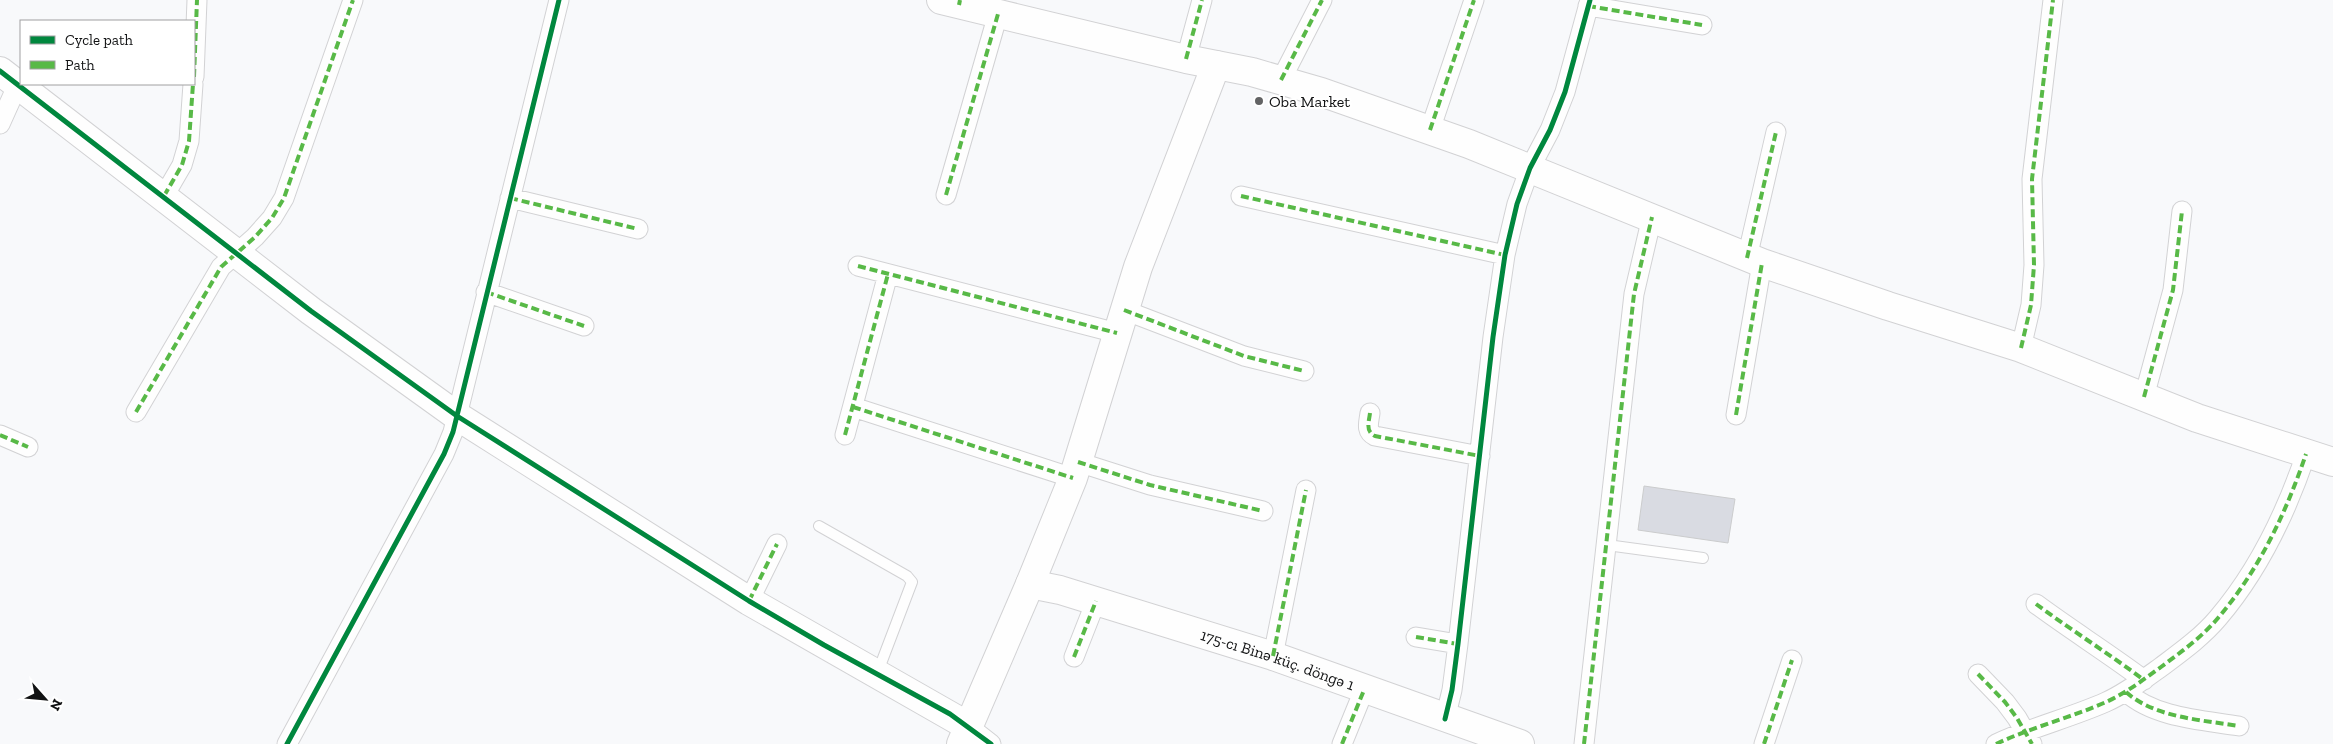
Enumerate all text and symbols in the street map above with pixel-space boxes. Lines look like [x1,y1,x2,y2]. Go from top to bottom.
legend [20,20,195,85]
text: Cycle path [65,31,134,49]
text: Path [65,56,95,74]
place label: Oba Market [1269,92,1350,111]
marker: Oba Market [1253,95,1265,107]
street label: 175-cı Binə küç. döngə 1 [1198,625,1357,694]
north arrow [20,674,70,724]
text: N [46,696,66,714]

